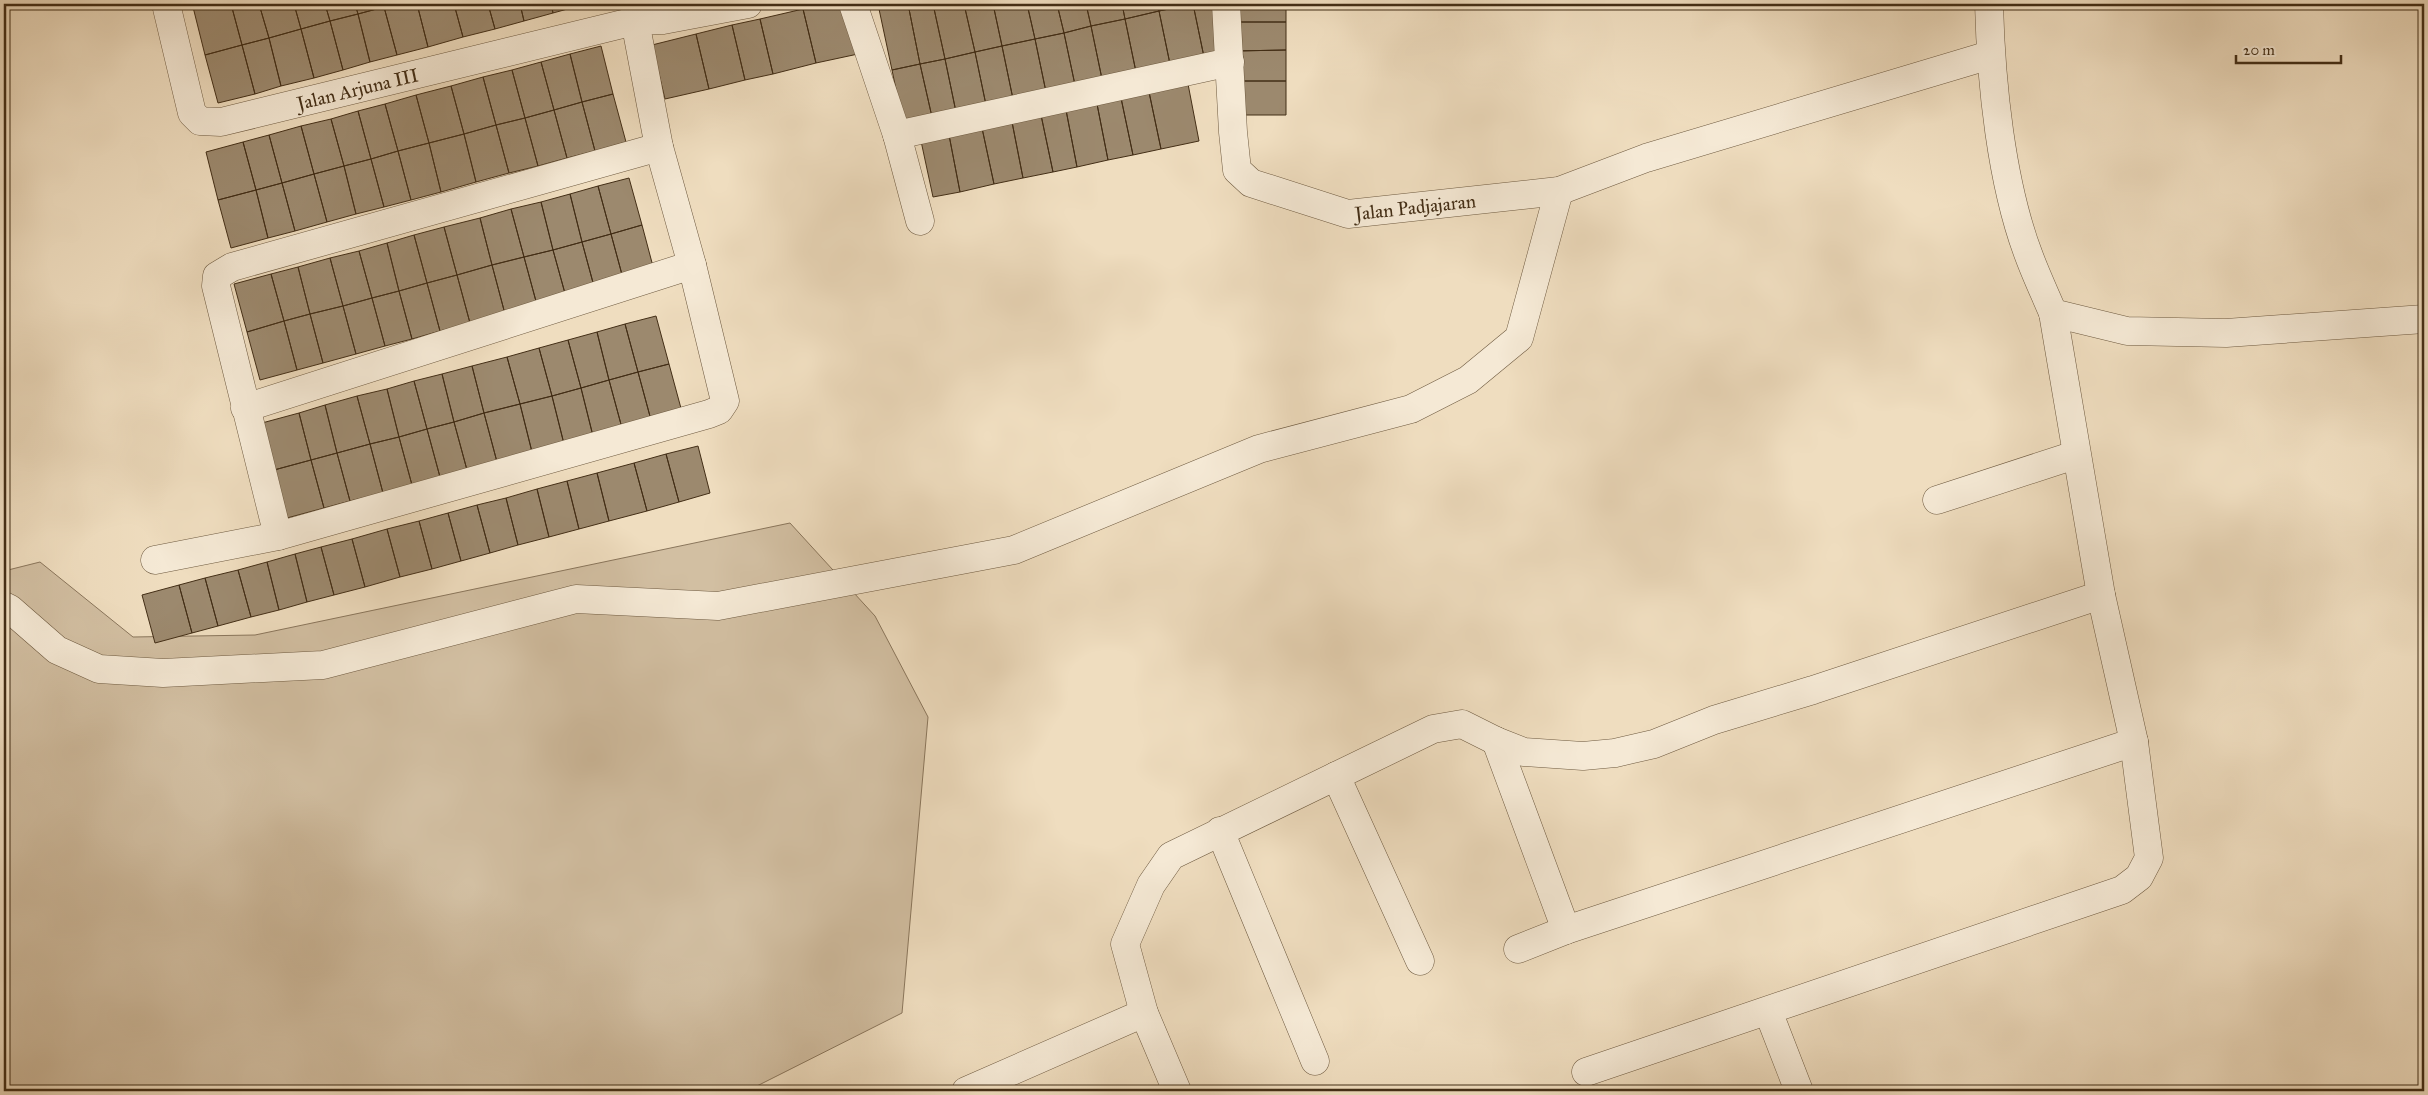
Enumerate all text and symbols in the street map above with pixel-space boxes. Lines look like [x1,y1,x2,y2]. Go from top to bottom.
scale bar [2236,32,2340,64]
text: 20 m [2243,41,2275,59]
street label: Jalan Arjuna III [293,63,421,117]
street label: Jalan Padjajaran [1352,189,1477,226]

